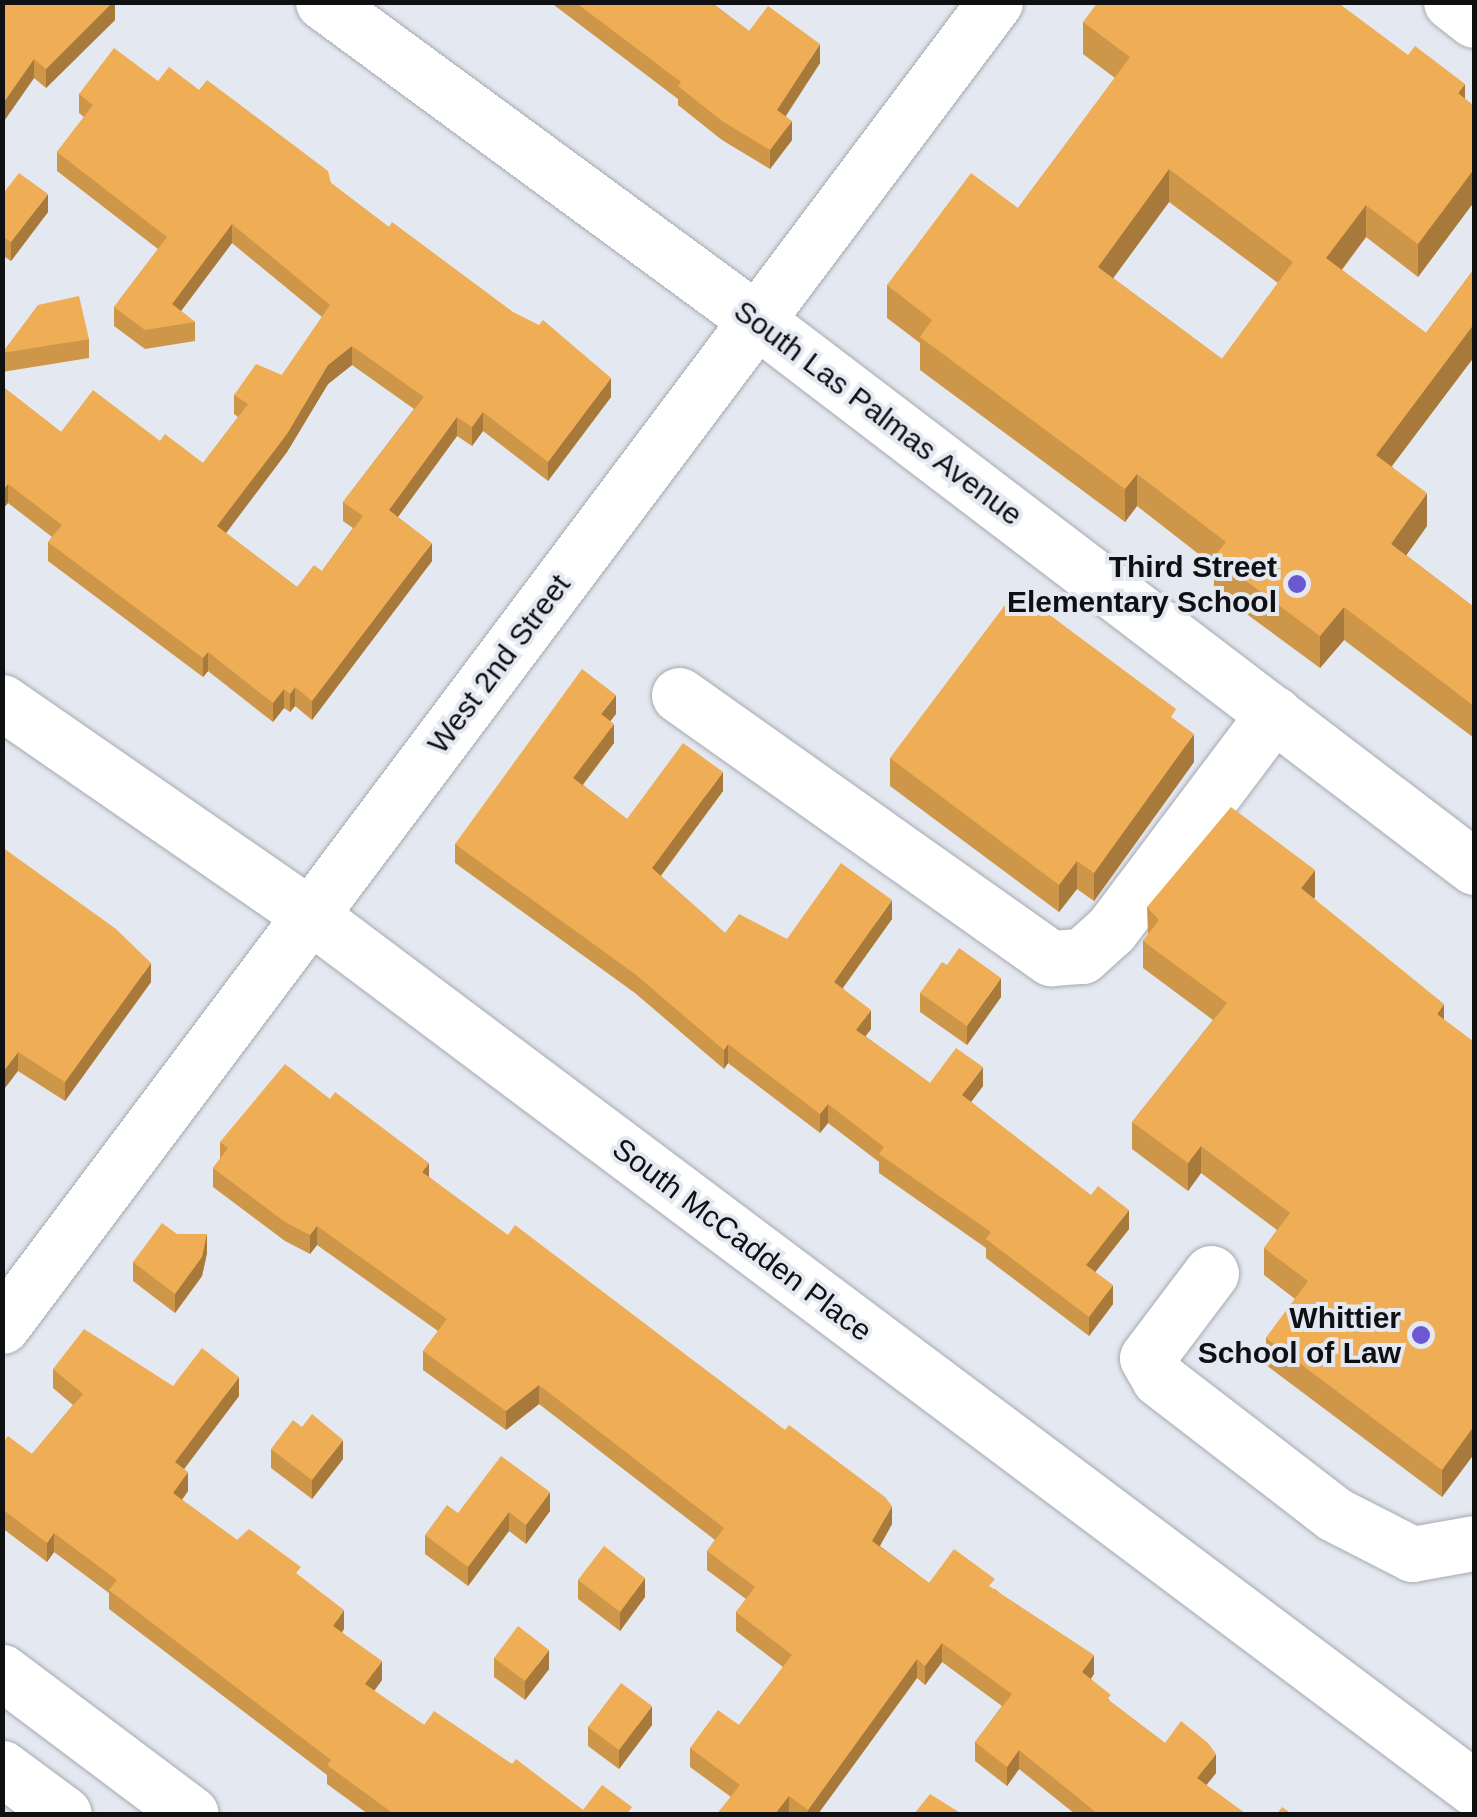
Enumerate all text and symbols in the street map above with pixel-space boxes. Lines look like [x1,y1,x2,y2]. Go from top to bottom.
street label: South Las Palmas Avenue [726,292,1030,534]
place label: Third Street Elementary School [1007,549,1277,620]
street label: West 2nd Street [420,567,578,761]
marker: Third Street Elementary School [1286,573,1308,595]
street label: South McCadden Place [605,1131,879,1349]
place label: Whittier School of Law [1198,1300,1401,1370]
marker: Whittier School of Law [1410,1324,1432,1346]

